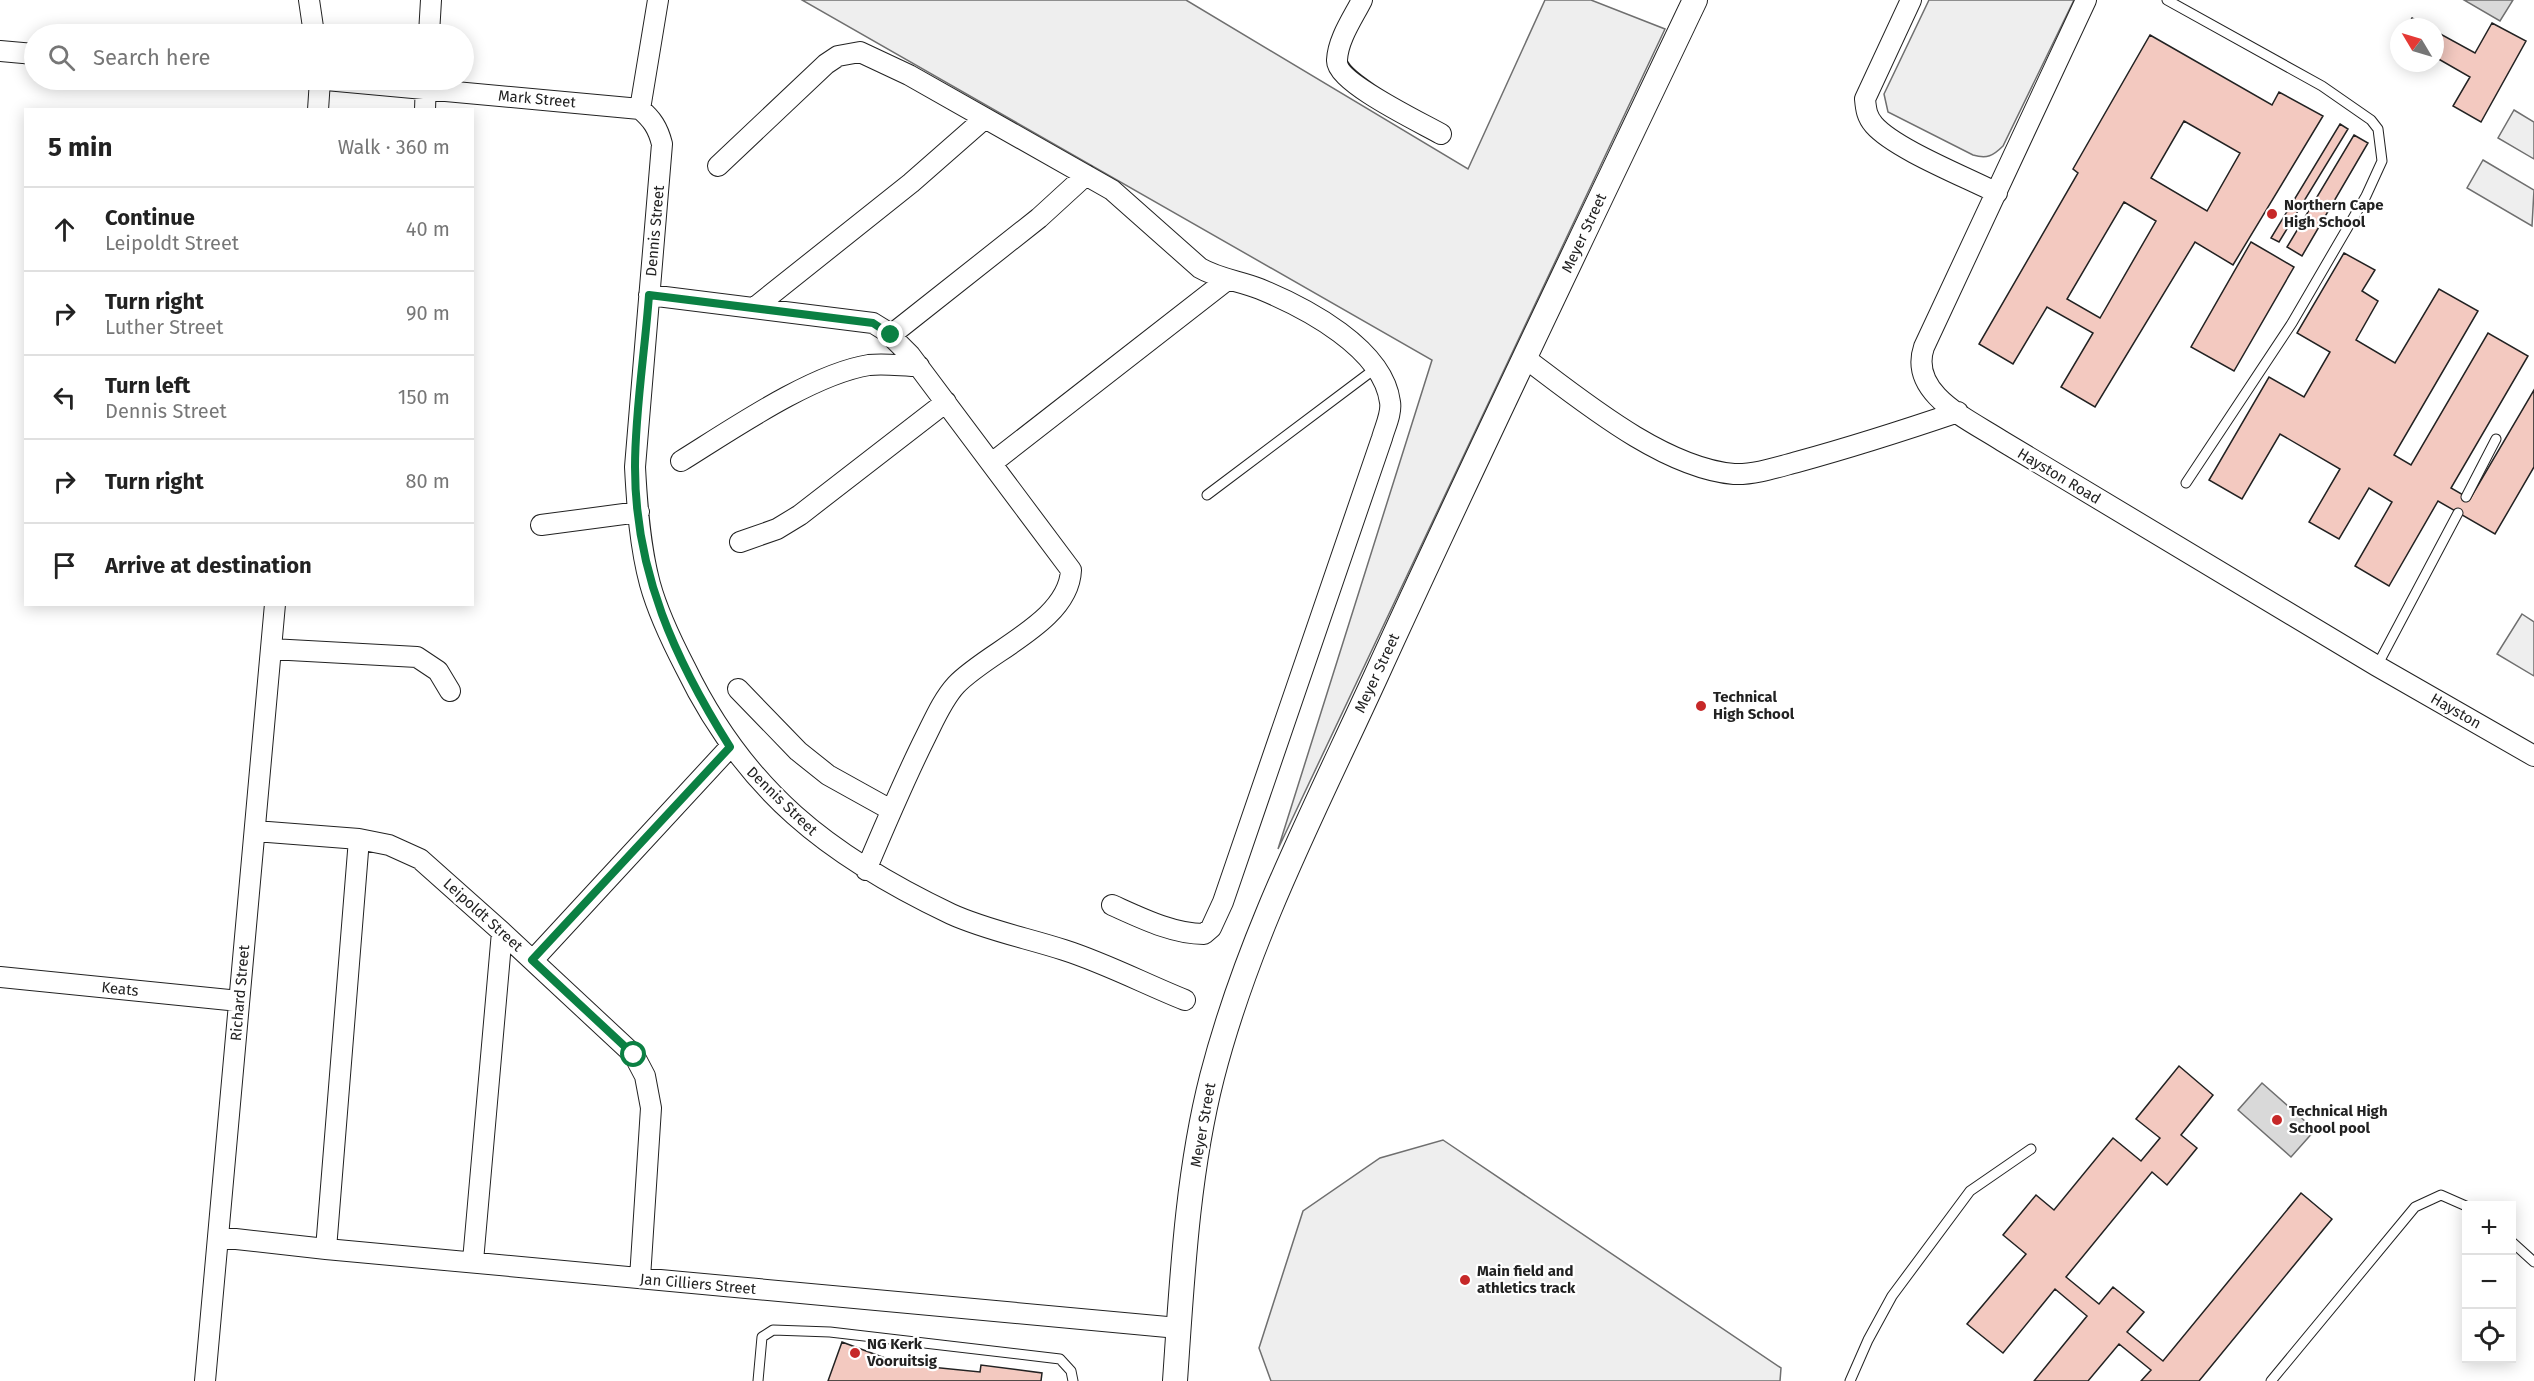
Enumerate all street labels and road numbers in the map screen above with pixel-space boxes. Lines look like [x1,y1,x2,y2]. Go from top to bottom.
street label: Mark Street [497,87,577,111]
street label: Dennis Street [642,184,668,277]
street label: Meyer Street [1558,190,1611,276]
street label: Hayston Road [2014,444,2104,508]
street label: Meyer Street [1351,630,1404,716]
street label: Hayston [2428,689,2484,733]
street label: Dennis Street [743,763,822,840]
street label: Leipoldt Street [440,875,527,956]
street label: Richard Street [227,944,253,1042]
street label: Keats [101,978,139,1000]
street label: Meyer Street [1187,1081,1219,1169]
street label: Jan Cilliers Street [639,1270,757,1298]

